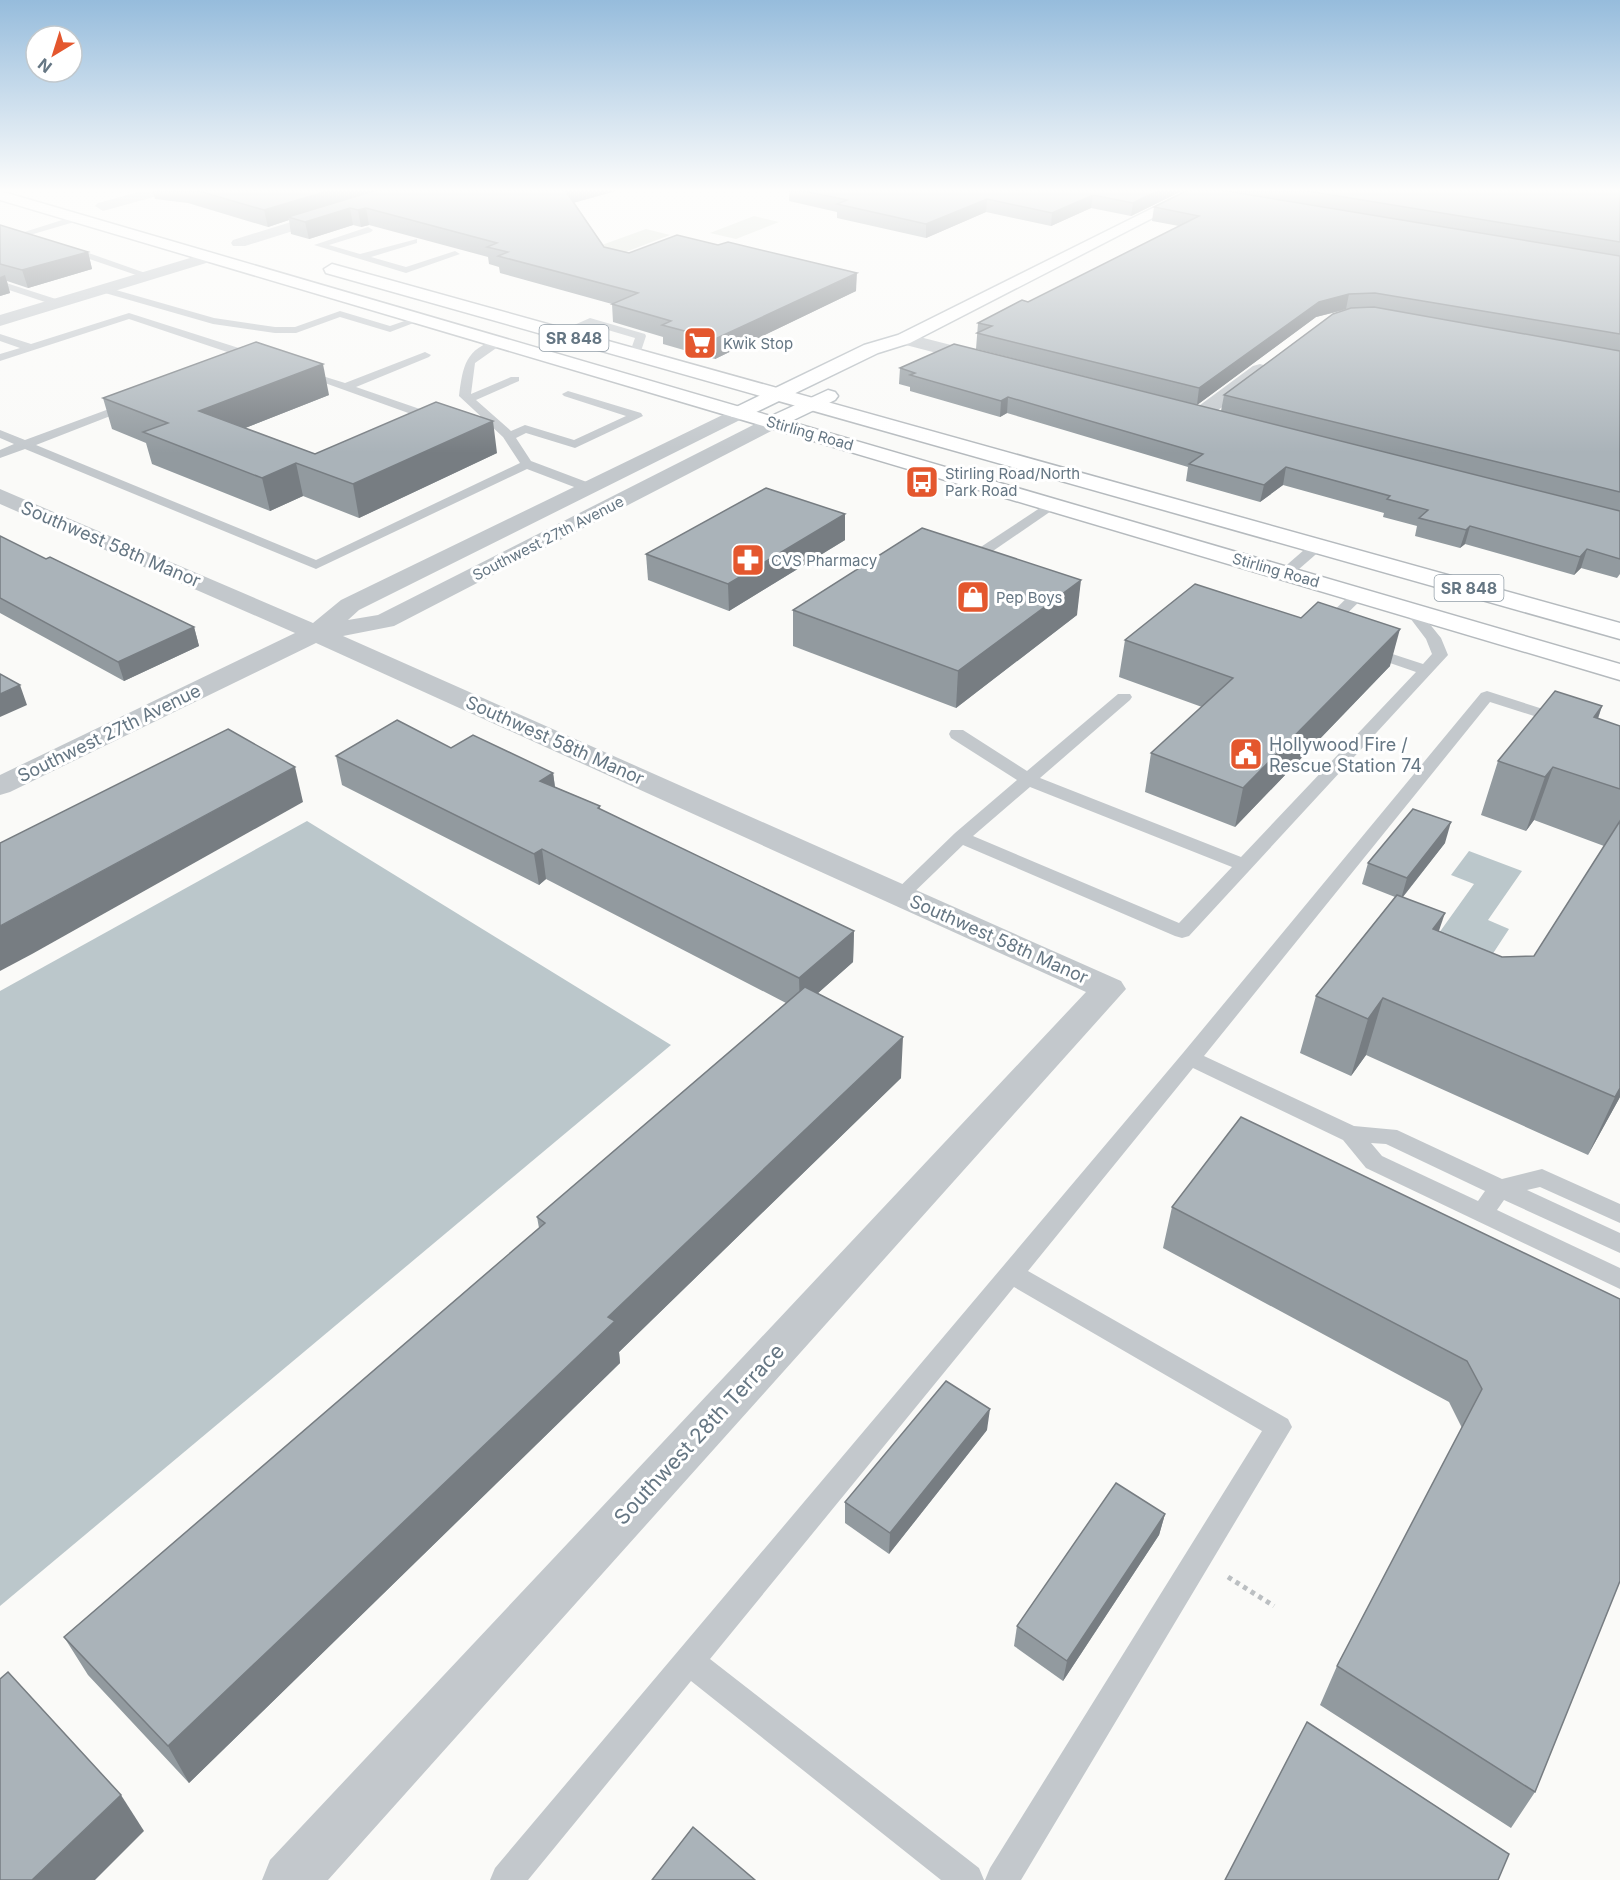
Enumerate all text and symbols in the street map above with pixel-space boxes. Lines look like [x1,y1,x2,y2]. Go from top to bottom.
north arrow [24,24,84,84]
text: N [34,54,56,77]
road number: SR 848 [540,325,608,351]
supermarket icon: Kwik Stop [682,325,718,361]
place label: Kwik Stop [723,334,793,353]
street label: Stirling Road [764,411,856,455]
bus stop icon: Stirling Road/North Park Road [904,464,940,500]
place label: Stirling Road/North Park Road [945,464,1080,500]
street label: Southwest 27th Avenue [469,492,627,584]
street label: Southwest 58th Manor [18,497,204,591]
pharmacy icon: CVS Pharmacy [730,542,766,578]
street label: Stirling Road [1230,548,1322,592]
place label: CVS Pharmacy [771,551,878,570]
road number: SR 848 [1434,575,1504,601]
shop icon: Pep Boys [955,579,991,615]
place label: Pep Boys [996,588,1063,607]
street label: Southwest 27th Avenue [14,680,204,786]
street label: Southwest 58th Manor [463,691,648,789]
place label: Hollywood Fire / Rescue Station 74 [1269,734,1422,776]
public building icon: Hollywood Fire / Rescue Station 74 [1228,736,1264,772]
street label: Southwest 58th Manor [907,890,1092,988]
street label: Southwest 28th Terrace [609,1338,789,1530]

